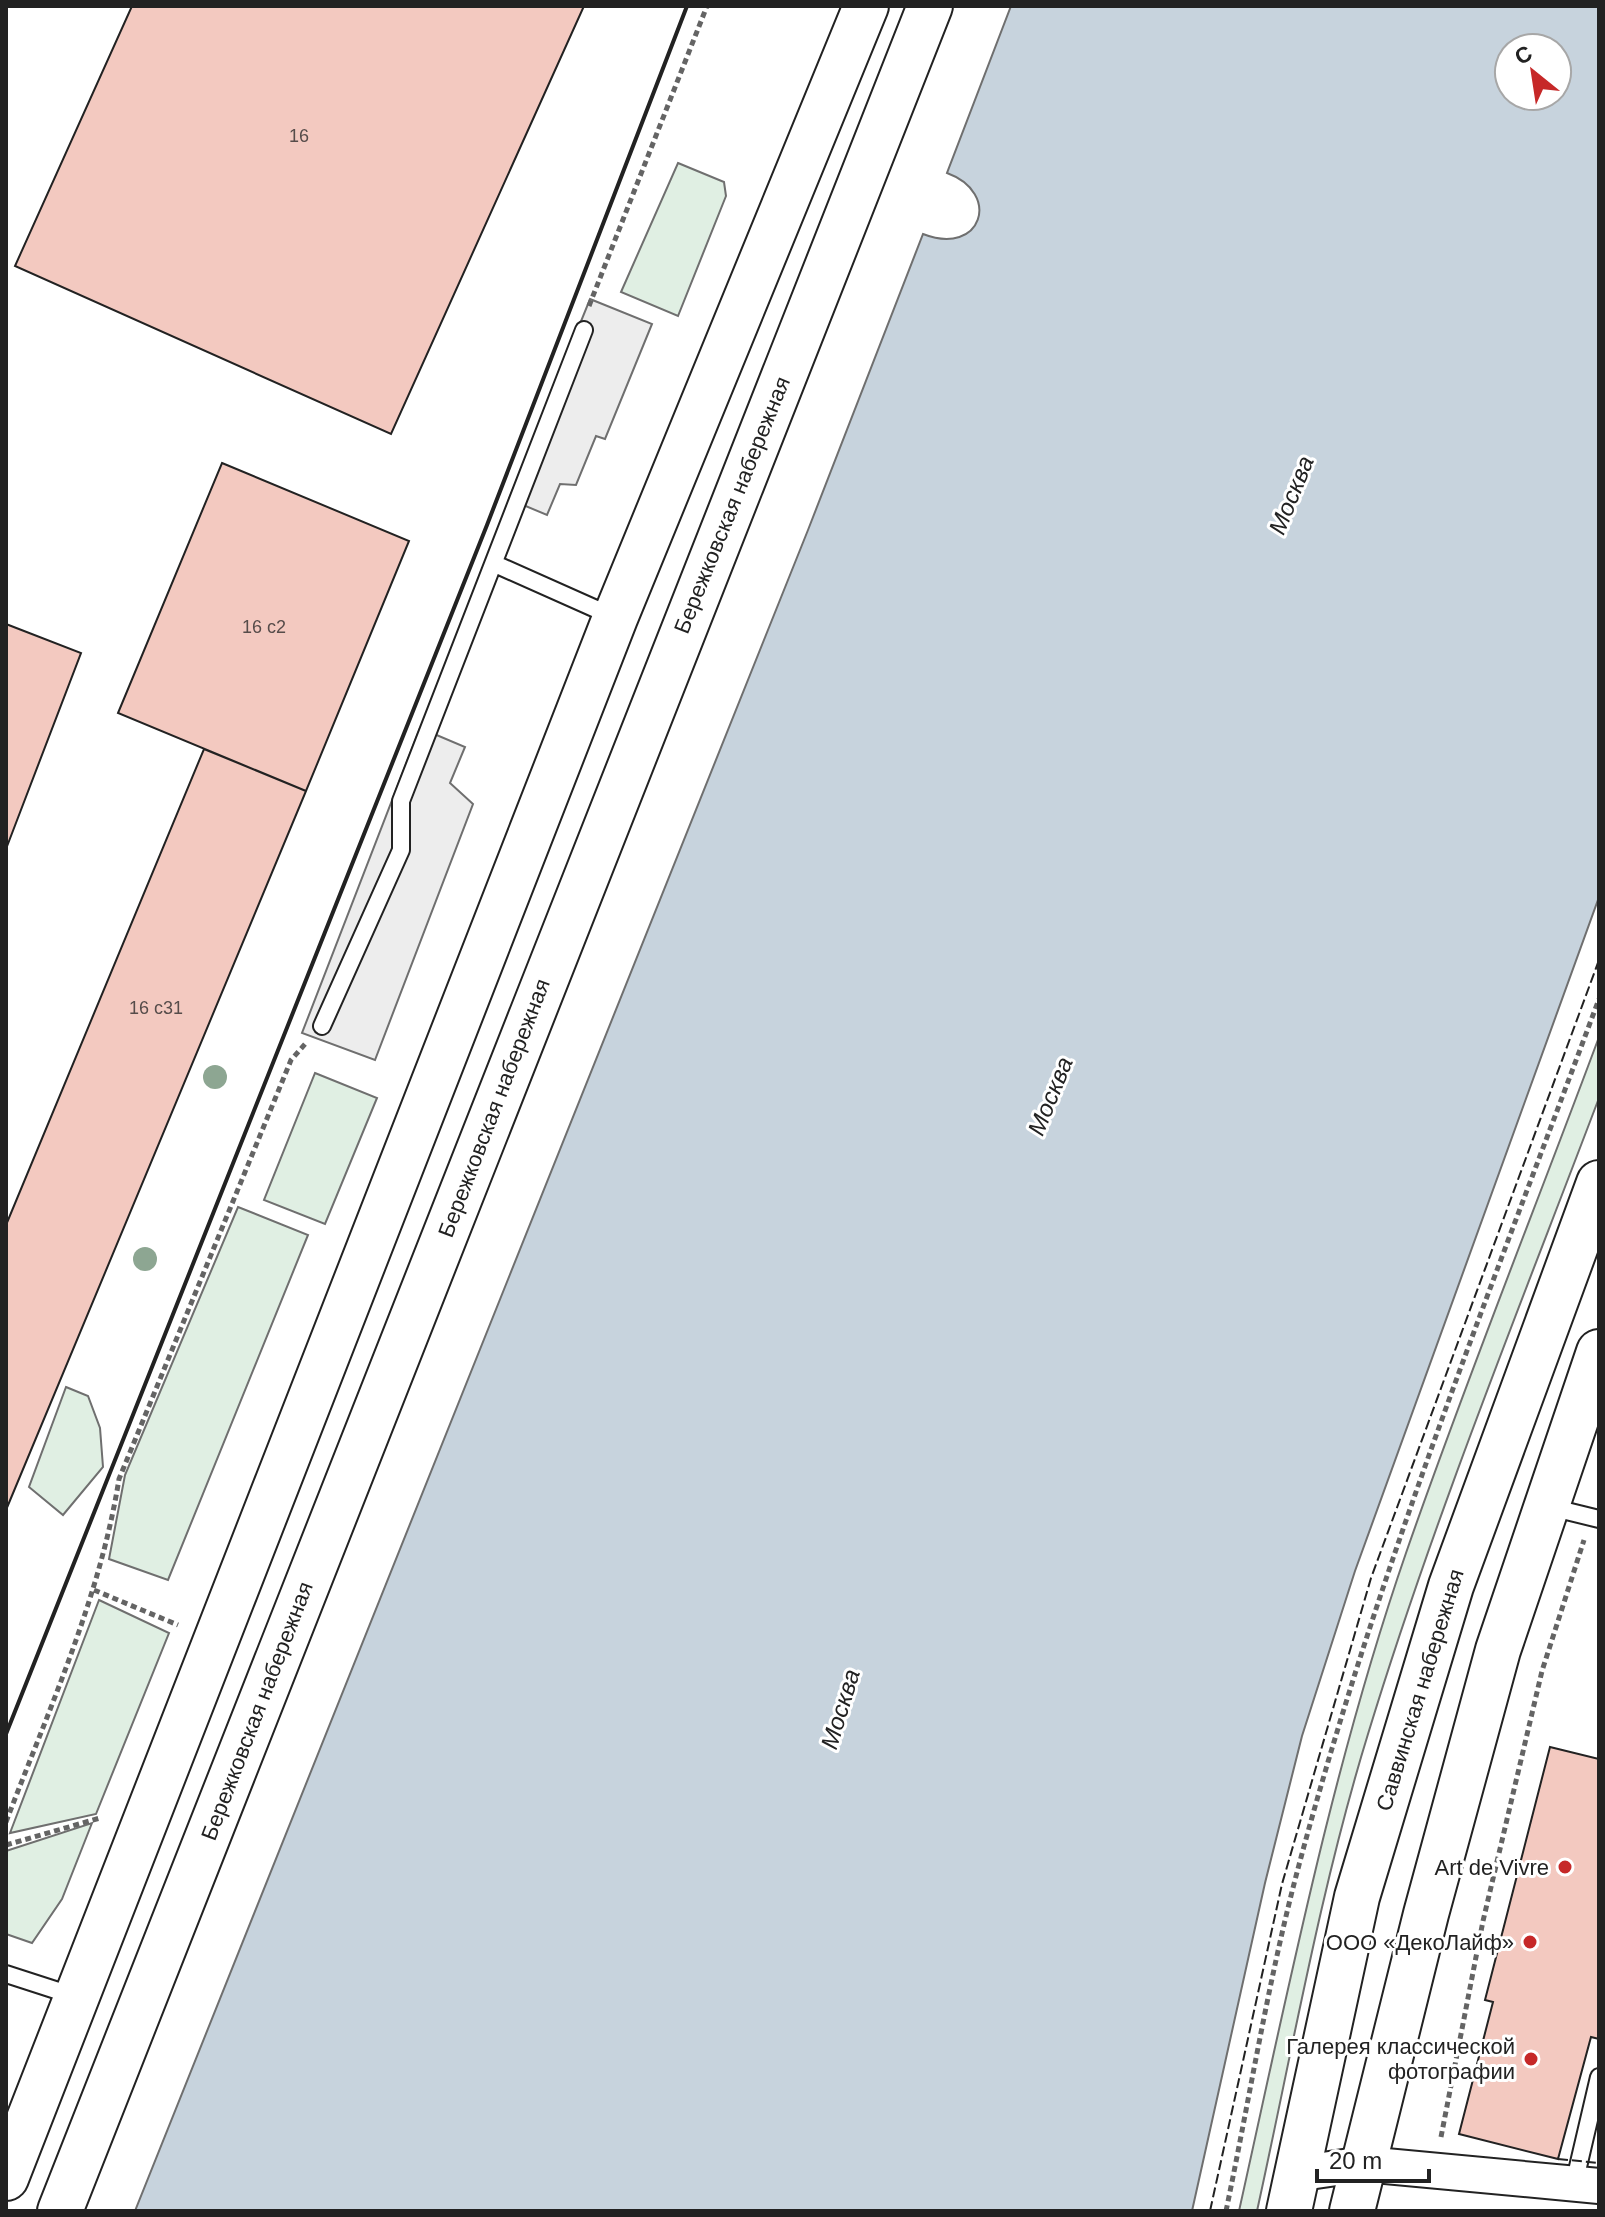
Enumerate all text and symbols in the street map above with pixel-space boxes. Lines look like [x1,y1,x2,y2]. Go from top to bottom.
north arrow [1493,32,1573,112]
text: С [1510,40,1536,70]
house number: 16 [289,126,309,146]
street label: Бережковская набережная [669,373,795,637]
water label: Москва [1263,452,1319,538]
house number: 16 с2 [242,617,286,637]
street label: Бережковская набережная [433,975,555,1241]
house number: 16 с31 [129,998,183,1018]
water label: Москва [1022,1053,1078,1139]
street label: Саввинская набережная [1371,1566,1469,1814]
street label: Бережковская набережная [196,1578,318,1844]
water label: Москва [815,1666,865,1752]
place label: Art de Vivre [1434,1855,1549,1880]
marker: Art de Vivre [1556,1858,1574,1876]
place label: ООО «ДекоЛайф» [1326,1930,1514,1955]
marker: ООО «ДекоЛайф» [1521,1933,1539,1951]
place label: Галерея классической фотографии [1286,2034,1515,2084]
marker: Галерея классической фотографии [1522,2050,1540,2068]
scale bar [1317,2133,1429,2183]
text: 20 m [1329,2147,1382,2174]

